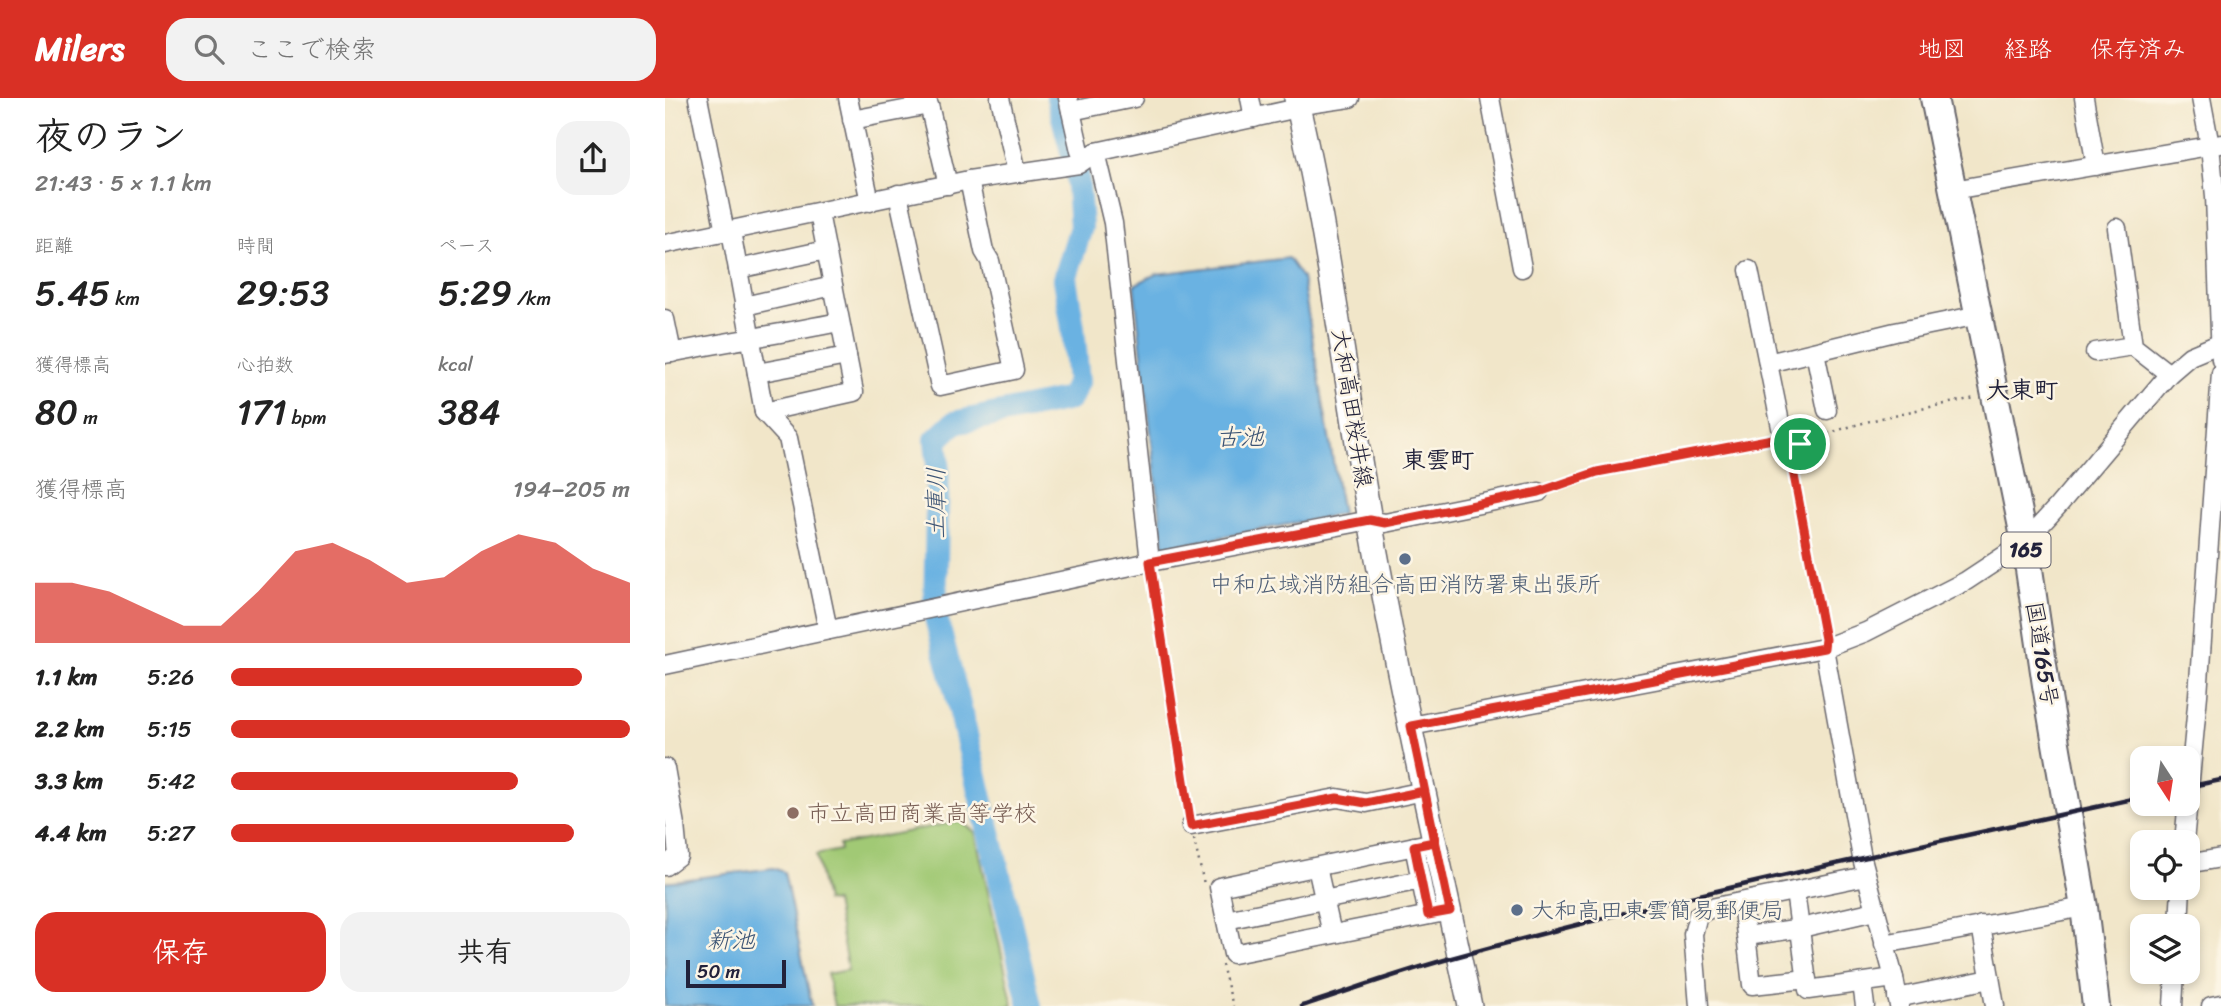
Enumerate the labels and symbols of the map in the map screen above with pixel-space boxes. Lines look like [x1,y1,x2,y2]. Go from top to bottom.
street label: 大和高田桜井線 [1319,325,1385,491]
district label: 大東町 [1986,369,2058,411]
pin [1770,414,1830,474]
water label: 古池 [1216,416,1265,458]
district label: 東雲町 [1402,439,1474,481]
water label: 土庫川 [915,467,957,539]
road number: 165 [2001,532,2051,568]
marker: 中和広域消防組合高田消防署東出張所 [1397,551,1413,567]
place label: 中和広域消防組合高田消防署東出張所 [1210,564,1601,605]
street label: 国道165号 [2013,598,2071,710]
north arrow [2130,746,2200,816]
place label: 市立高田商業高等学校 [807,793,1037,834]
marker: 市立高田商業高等学校 [785,805,801,821]
place label: 大和高田東雲簡易郵便局 [1531,890,1784,931]
marker: 大和高田東雲簡易郵便局 [1509,902,1525,918]
water label: 新池 [707,919,756,961]
scale bar [686,957,786,989]

